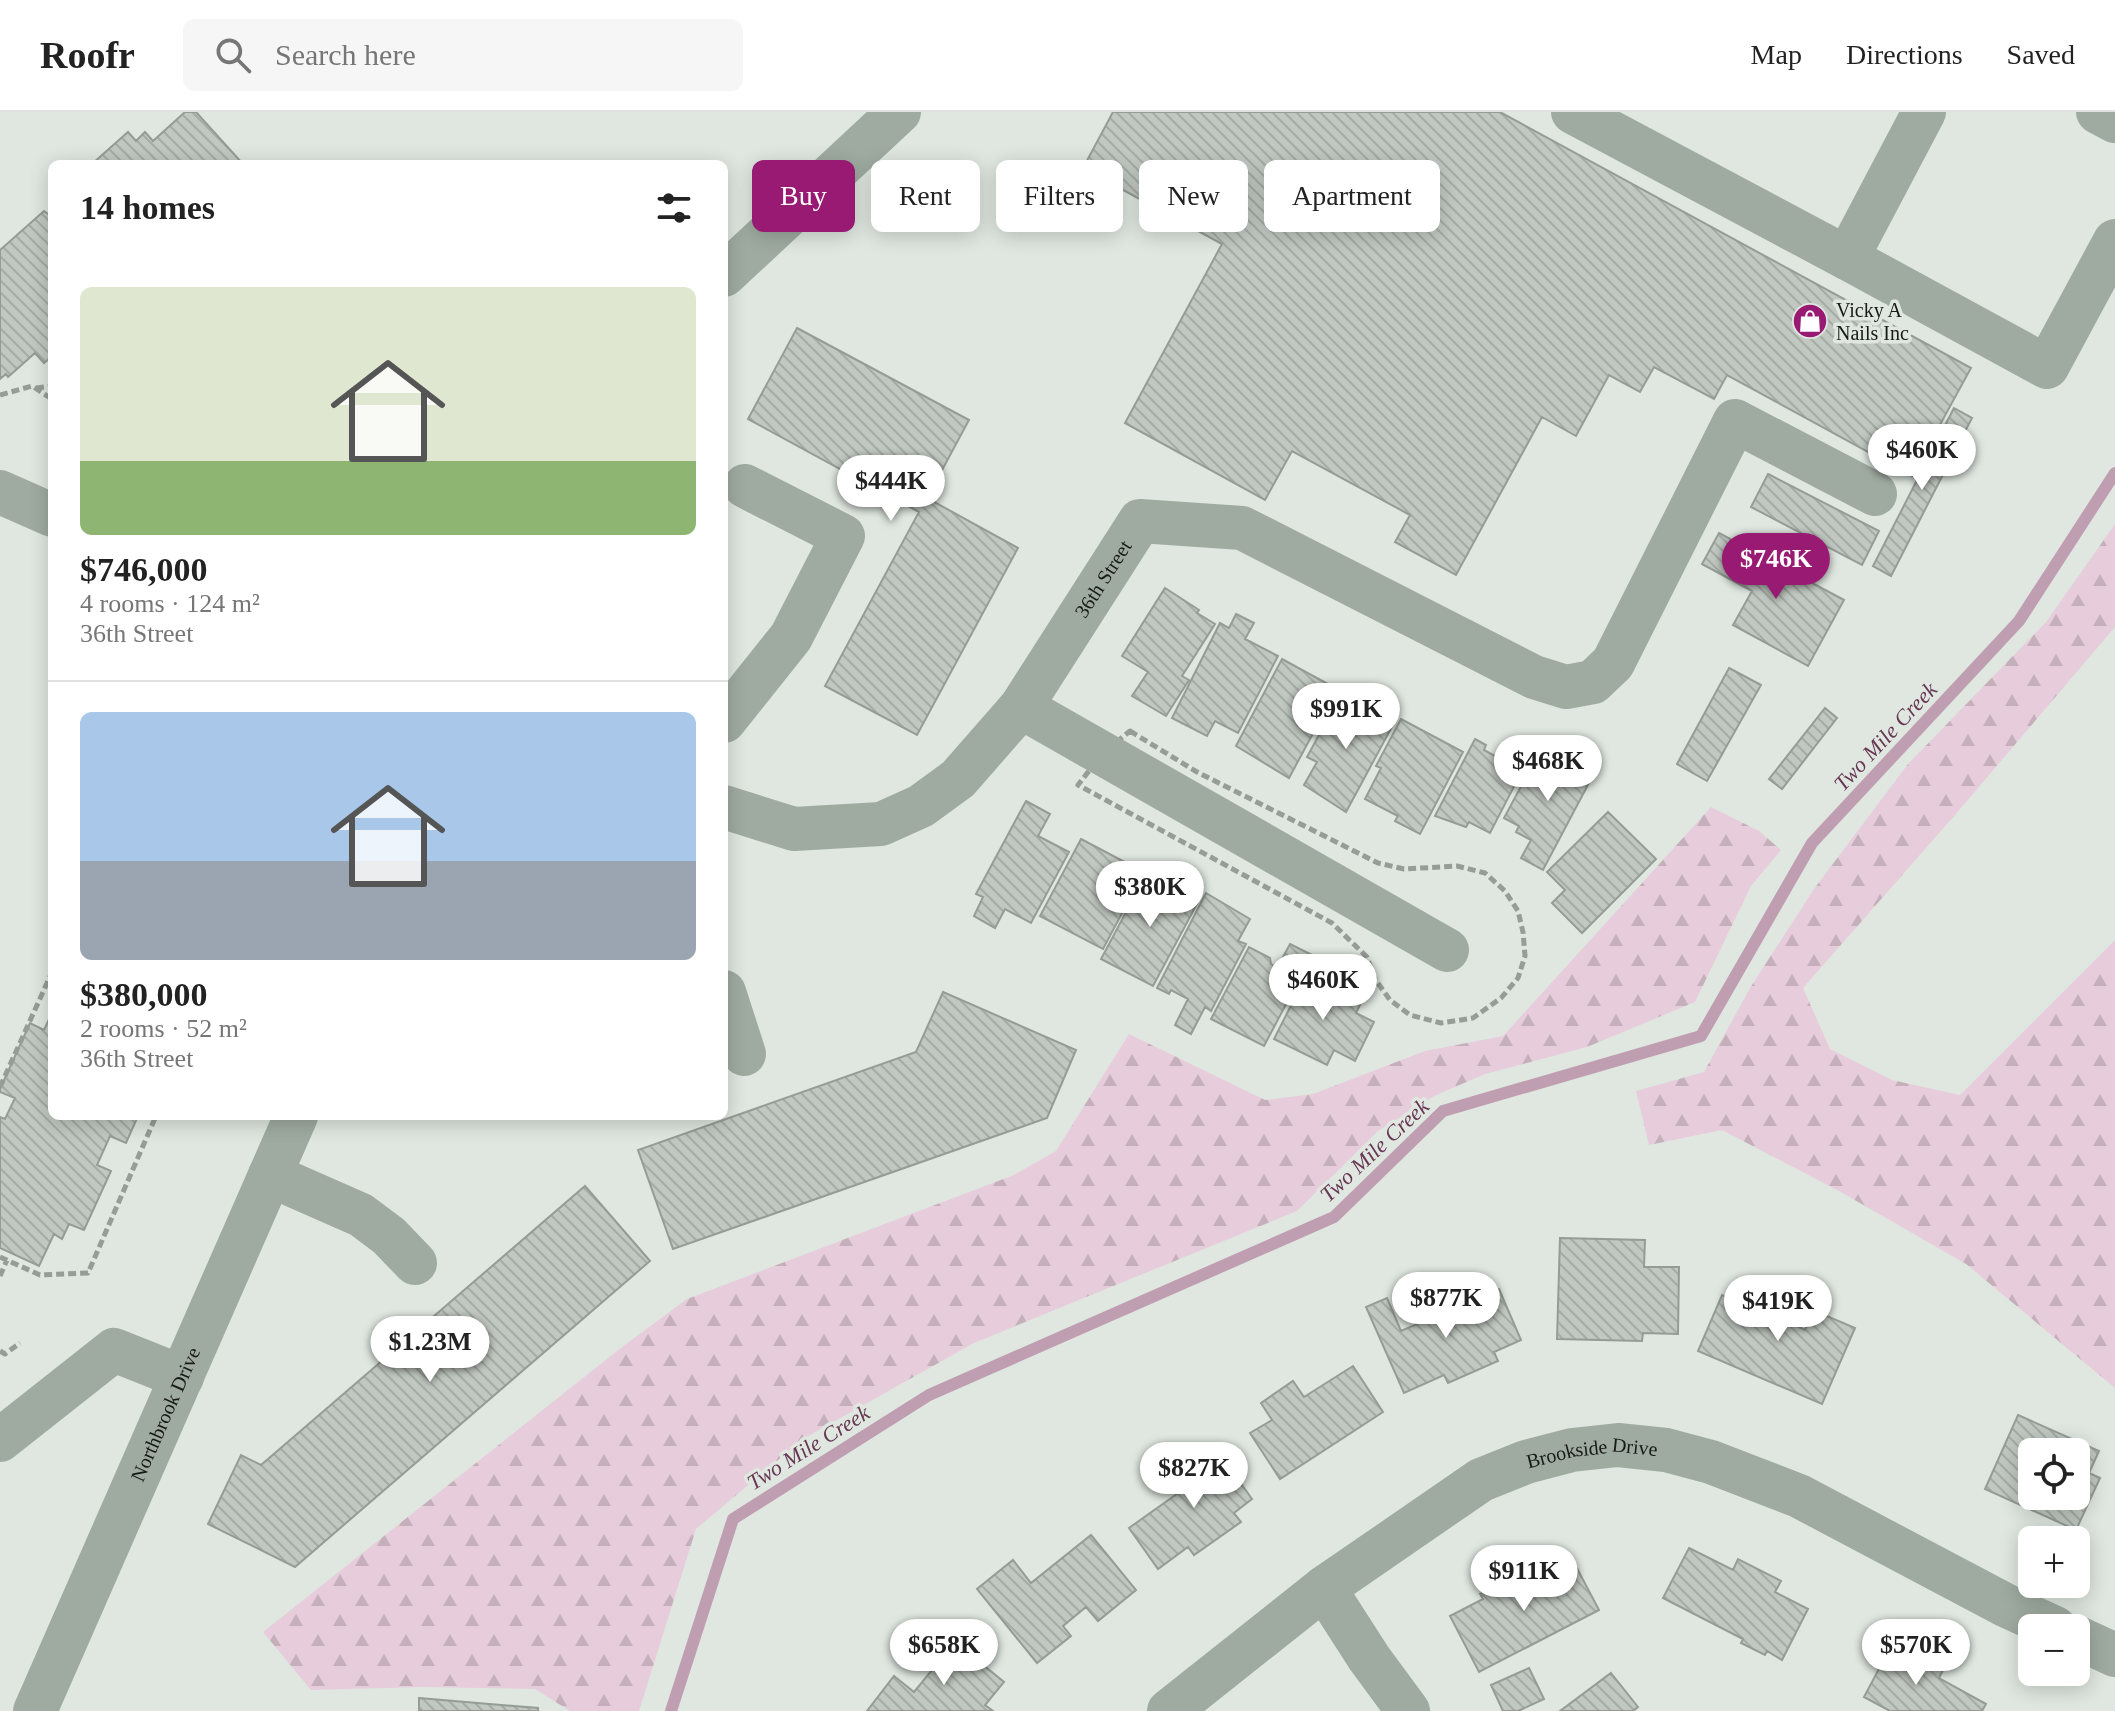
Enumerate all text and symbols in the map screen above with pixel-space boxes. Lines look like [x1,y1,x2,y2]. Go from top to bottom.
search box [183,19,743,91]
icon: search [211,33,255,77]
text: Roofr [40,34,135,76]
text: Search here [275,38,416,71]
text: Map [1751,39,1802,70]
text: Directions [1846,39,1963,70]
text: Saved [2007,39,2075,70]
chip: Buy [752,160,855,232]
chip: Rent [871,160,980,232]
chip: Filters [996,160,1123,232]
chip: New [1139,160,1248,232]
chip: Apartment [1264,160,1440,232]
icon: filters [652,186,696,230]
text: 14 homes [80,189,215,226]
place label: Vicky A Nails Inc [1836,299,1909,344]
shop icon: Vicky A Nails Inc [1791,302,1829,340]
icon: home [316,339,460,483]
pin: $460K [1866,424,1978,492]
text: $460K [1886,435,1958,464]
pin: $444K [835,455,947,523]
text: $444K [855,466,927,495]
pin: $746K [1720,533,1832,601]
street label: 36th Street [1070,536,1136,622]
text: $746K [1740,544,1812,573]
text: $746,000 [80,551,208,588]
text: 4 rooms · 124 m² [80,589,260,618]
text: 36th Street [80,619,193,648]
water label: Two Mile Creek [1829,676,1943,796]
pin: $991K [1290,683,1402,751]
text: $991K [1310,694,1382,723]
pin: $468K [1492,735,1604,803]
text: $468K [1512,746,1584,775]
icon: home [316,764,460,908]
pin: $380K [1094,861,1206,929]
text: $380K [1114,872,1186,901]
pin: $460K [1267,954,1379,1022]
text: $460K [1287,965,1359,994]
text: $380,000 [80,976,208,1013]
text: 2 rooms · 52 m² [80,1014,247,1043]
text: 36th Street [80,1044,193,1073]
water label: Two Mile Creek [1315,1093,1435,1207]
pin: $877K [1390,1272,1502,1340]
pin: $419K [1722,1275,1834,1343]
text: $877K [1410,1283,1482,1312]
text: $419K [1742,1286,1814,1315]
pin: $1.23M [365,1316,495,1384]
text: $1.23M [388,1327,472,1356]
street label: Northbrook Drive [126,1344,204,1485]
water label: Two Mile Creek [743,1399,875,1495]
street label: Brookside Drive [1524,1433,1659,1472]
map controls [2018,1438,2090,1686]
button: locate [2018,1438,2090,1510]
pin: $827K [1138,1442,1250,1510]
text: $827K [1158,1453,1230,1482]
button: + [2018,1526,2090,1598]
pin: $911K [1468,1545,1580,1613]
text: $911K [1489,1556,1559,1585]
button: − [2018,1614,2090,1686]
pin: $658K [888,1619,1000,1687]
pin: $570K [1860,1619,1972,1687]
text: $658K [908,1630,980,1659]
text: $570K [1880,1630,1952,1659]

